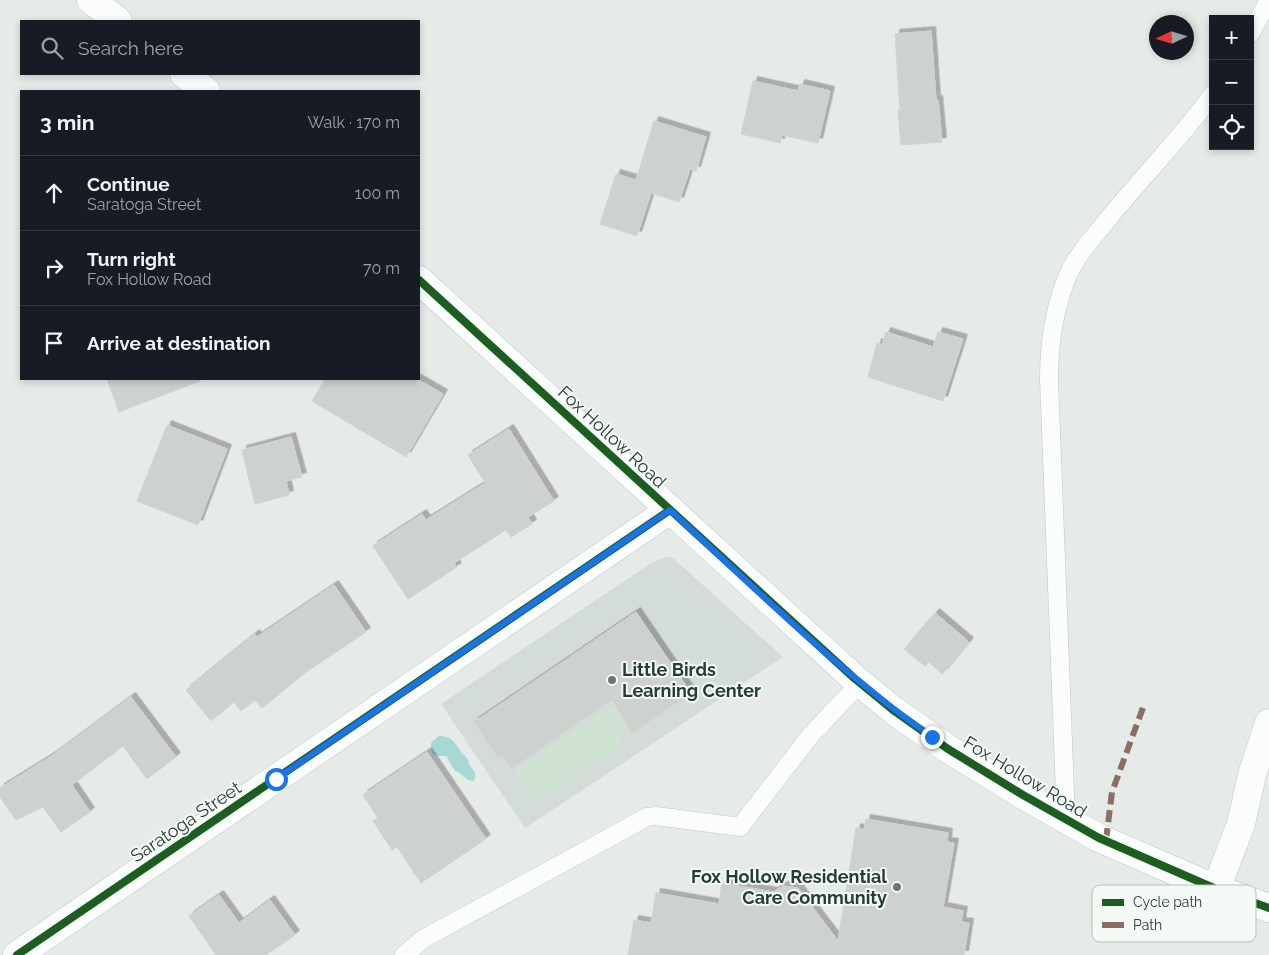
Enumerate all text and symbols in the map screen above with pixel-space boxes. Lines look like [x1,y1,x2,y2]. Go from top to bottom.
north arrow [1149,15,1194,60]
map controls [1209,15,1254,150]
button: + [1209,15,1254,60]
search box [20,20,420,75]
icon: search [38,34,66,62]
text: Search here [78,37,184,59]
button: − [1209,60,1254,105]
button: locate [1209,105,1254,150]
text: 3 min [40,110,94,135]
text: Walk · 170 m [308,113,400,132]
text: Continue [87,173,170,195]
icon: ahead [40,179,68,207]
text: 100 m [355,184,400,203]
text: Saratoga Street [87,195,201,214]
text: Turn right [87,248,176,270]
icon: right [40,254,68,282]
text: 70 m [363,259,400,278]
text: Fox Hollow Road [87,270,211,289]
icon: arrive [40,329,68,357]
text: Arrive at destination [87,332,271,354]
street label: Fox Hollow Road [554,381,671,492]
place label: Little Birds Learning Center [622,659,761,701]
marker: Little Birds Learning Center [606,674,618,686]
route end [921,726,944,749]
street label: Fox Hollow Road [960,732,1091,822]
route start [265,768,288,791]
street label: Saratoga Street [126,777,245,866]
place label: Fox Hollow Residential Care Community [691,866,887,908]
marker: Fox Hollow Residential Care Community [891,881,903,893]
legend [1092,885,1256,942]
text: Cycle path [1133,894,1202,910]
text: Path [1133,917,1162,933]

